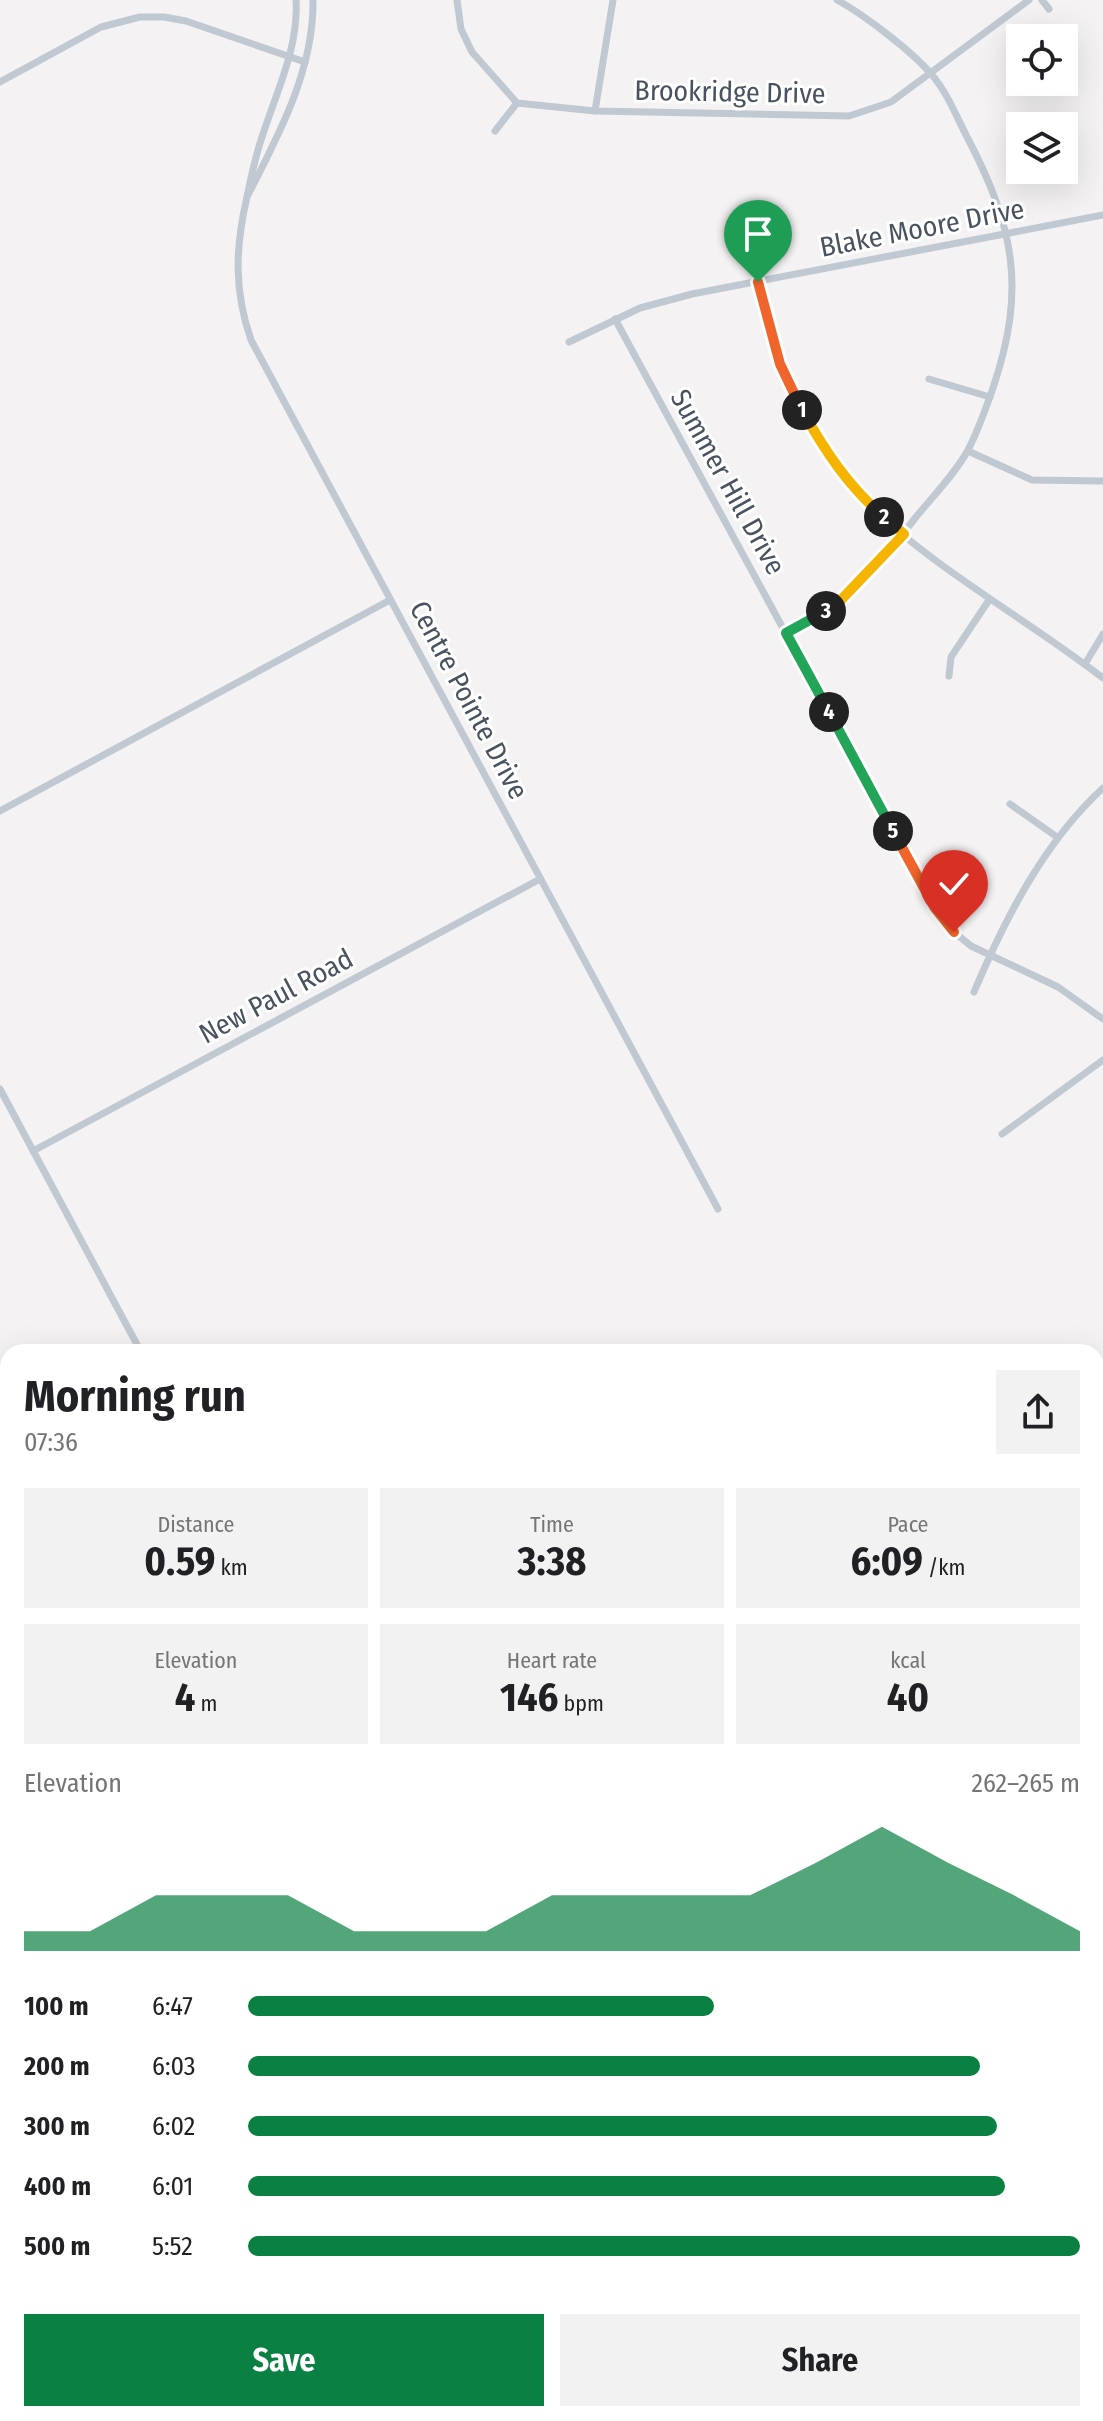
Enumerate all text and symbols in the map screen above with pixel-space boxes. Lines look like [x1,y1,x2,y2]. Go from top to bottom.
map controls [1006,24,1078,184]
button: locate [1006,24,1078,96]
street label: Brookridge Drive [634,74,826,110]
button: layers [1006,112,1078,184]
street label: Blake Moore Drive [817,192,1027,264]
pin [724,200,792,282]
icon: arrive [736,212,780,256]
street label: Summer Hill Drive [664,384,792,580]
pin: 1 [782,390,822,430]
text: 1 [797,396,807,423]
pin: 2 [864,497,904,537]
text: 2 [879,503,889,530]
pin: 3 [806,591,846,631]
street label: Centre Pointe Drive [403,595,535,805]
text: 3 [821,597,831,624]
pin: 4 [809,692,849,732]
text: 4 [823,698,835,725]
pin: 5 [873,811,913,851]
text: 5 [888,817,898,844]
pin [920,850,988,932]
icon: check [932,862,976,906]
street label: New Paul Road [193,942,359,1050]
text: Morning run [24,1370,246,1423]
button: share [996,1370,1080,1454]
text: 07:36 [24,1427,78,1458]
text: Distance [157,1511,235,1538]
text: Time [530,1511,574,1538]
text: Pace [887,1511,929,1538]
text: 0.59 [144,1538,215,1586]
text: 3:38 [518,1538,586,1586]
text: 6:09 [851,1538,923,1586]
text: km [215,1554,248,1581]
text: /km [923,1554,965,1581]
text: Elevation [155,1647,237,1674]
text: Heart rate [507,1647,597,1674]
text: kcal [890,1647,926,1674]
text: 4 [175,1674,195,1722]
text: 146 [500,1674,558,1722]
text: 40 [887,1674,929,1722]
text: m [195,1690,217,1717]
text: bpm [558,1690,604,1717]
text: Elevation [24,1768,122,1799]
text: 262–265 m [971,1768,1080,1799]
text: 100 m [24,1991,89,2022]
text: 6:47 [152,1991,193,2022]
text: 200 m [24,2051,90,2082]
text: 6:03 [152,2051,195,2082]
text: 300 m [24,2111,90,2142]
text: 6:02 [152,2111,195,2142]
text: 400 m [24,2171,91,2202]
text: 6:01 [152,2171,193,2202]
text: 500 m [24,2231,90,2262]
text: 5:52 [152,2231,193,2262]
button: Save [24,2314,544,2406]
button: Share [560,2314,1080,2406]

